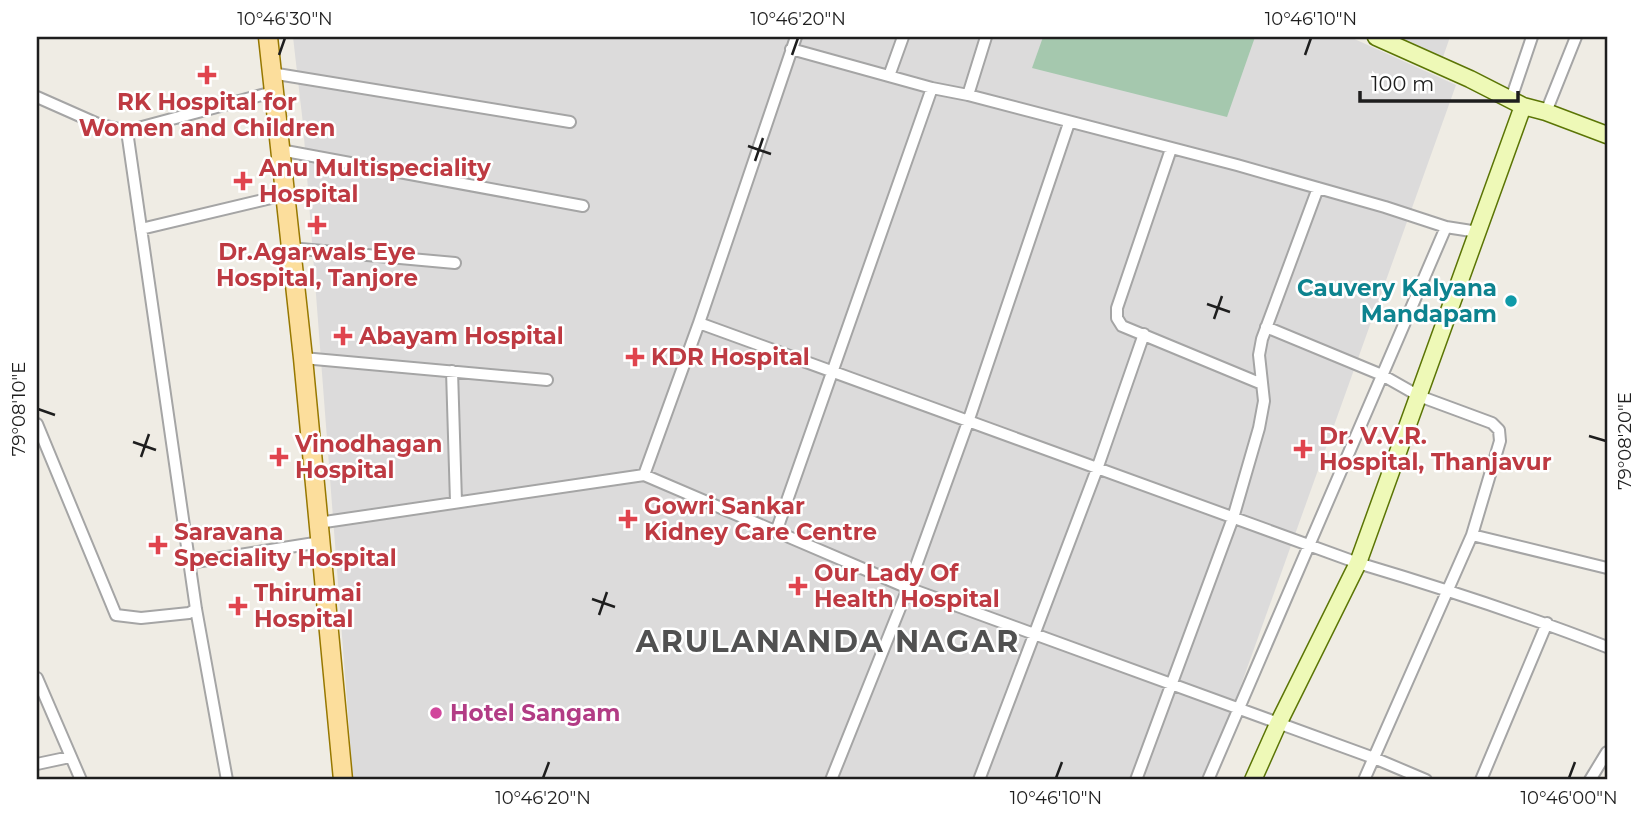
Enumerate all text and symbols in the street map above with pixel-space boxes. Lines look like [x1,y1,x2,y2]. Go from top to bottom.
text: 10°46'30"N [237,8,333,30]
text: 10°46'20"N [750,8,846,30]
text: 10°46'10"N [1265,8,1357,30]
scale bar [1360,60,1518,104]
marker: RK Hospital for Women and Children [197,65,217,85]
text: 100 m [1371,71,1434,96]
place label: RK Hospital for Women and Children [79,88,335,142]
place label: Anu Multispeciality Hospital [258,154,491,208]
marker: Anu Multispeciality Hospital [233,171,253,191]
marker: Dr.Agarwals Eye Hospital, Tanjore [307,215,327,235]
place label: Dr.Agarwals Eye Hospital, Tanjore [216,238,418,292]
place label: Cauvery Kalyana Mandapam [1297,274,1497,328]
marker: Cauvery Kalyana Mandapam [1503,293,1519,309]
place label: Abayam Hospital [358,322,564,350]
marker: Abayam Hospital [333,326,353,346]
place label: KDR Hospital [651,343,810,371]
marker: KDR Hospital [625,347,645,367]
text: 79°08'10"E [8,362,30,456]
text: 79°08'20"E [1614,392,1636,490]
place label: Dr. V.V.R. Hospital, Thanjavur [1319,422,1552,476]
place label: Vinodhagan Hospital [294,430,442,484]
marker: Dr. V.V.R. Hospital, Thanjavur [1293,439,1313,459]
marker: Vinodhagan Hospital [269,447,289,467]
place label: Gowri Sankar Kidney Care Centre [644,492,877,546]
marker: Gowri Sankar Kidney Care Centre [618,509,638,529]
place label: Saravana Speciality Hospital [174,518,397,572]
marker: Saravana Speciality Hospital [148,535,168,555]
place label: Our Lady Of Health Hospital [814,559,1000,613]
marker: Our Lady Of Health Hospital [788,576,808,596]
place label: Thirumai Hospital [254,579,362,633]
marker: Thirumai Hospital [228,596,248,616]
district label: ARULANANDA NAGAR [635,623,1020,660]
place label: Hotel Sangam [450,699,620,727]
marker: Hotel Sangam [428,705,444,721]
text: 10°46'20"N [495,787,591,809]
text: 10°46'10"N [1010,787,1102,809]
text: 10°46'00"N [1520,787,1618,809]

